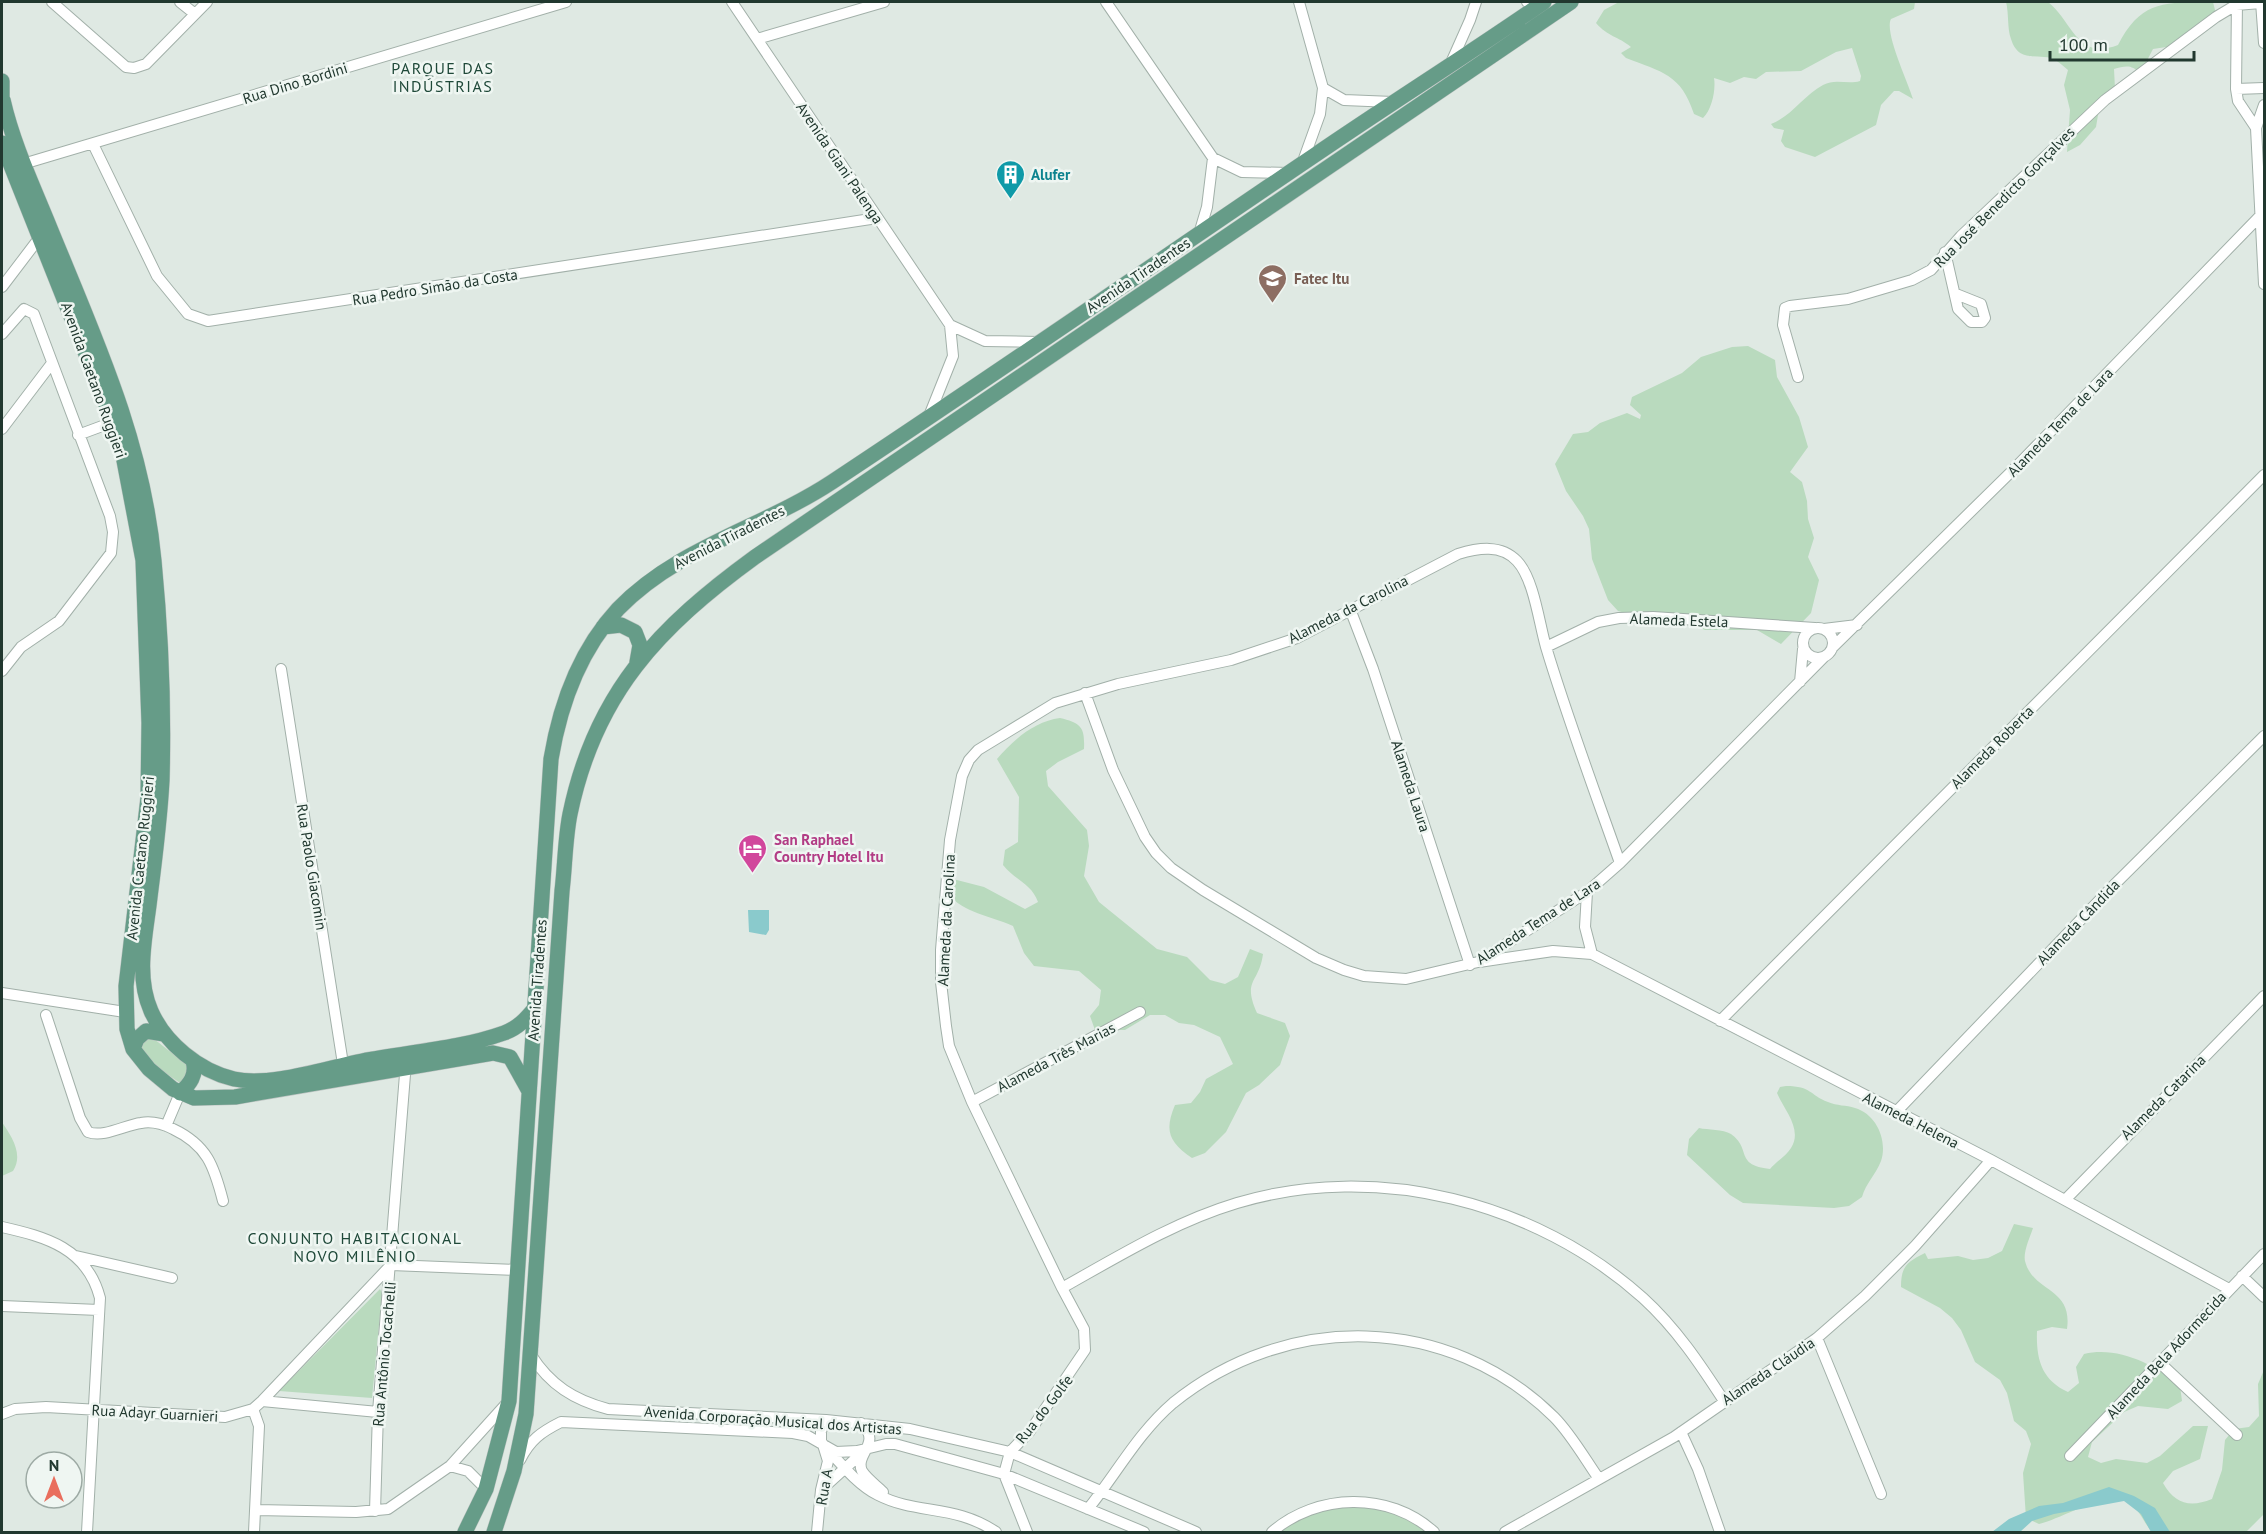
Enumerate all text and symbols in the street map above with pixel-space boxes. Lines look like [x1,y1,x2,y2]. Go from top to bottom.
scale bar [2050,24,2194,62]
text: 100 m [2059,33,2108,56]
street label: Rua Dino Bordini [240,58,350,108]
district label: PARQUE DAS INDÚSTRIAS [391,58,495,96]
street label: Avenida Giani Palenga [792,99,888,227]
street label: Rua José Benedicto Gonçalves [1930,123,2078,271]
building icon: Alufer [994,158,1026,200]
place label: Alufer [1031,165,1071,184]
street label: Avenida Tiradentes [1082,233,1194,317]
school or university icon: Fatec Itu [1257,262,1289,304]
street label: Rua Pedro Simão da Costa [351,265,519,309]
place label: Fatec Itu [1294,269,1349,288]
street label: Avenida Caetano Ruggieri [57,299,131,461]
street label: Alameda Tema de Lara [2003,364,2117,480]
street label: Avenida Tiradentes [670,501,788,573]
street label: Alameda da Carolina [1285,570,1411,648]
street label: Alameda Estela [1629,609,1729,631]
street label: Alameda Roberta [1946,701,2038,793]
street label: Alameda Laura [1387,738,1435,834]
street label: Avenida Caetano Ruggieri [122,775,158,941]
street label: Rua Paolo Giacomin [293,803,331,931]
place label: San Raphael Country Hotel Itu [774,830,883,866]
hotel icon: San Raphael Country Hotel Itu [737,832,769,874]
street label: Alameda da Carolina [933,853,959,987]
street label: Alameda Tema de Lara [1472,874,1604,968]
street label: Alameda Cândida [2032,875,2124,969]
street label: Avenida Tiradentes [523,919,551,1041]
street label: Alameda Três Marias [994,1018,1118,1096]
street label: Alameda Catarina [2116,1050,2210,1144]
street label: Alameda Helena [1860,1088,1962,1152]
district label: CONJUNTO HABITACIONAL NOVO MILÊNIO [247,1228,463,1266]
street label: Rua Antônio Tocachelli [368,1281,400,1427]
street label: Alameda Bela Adormecida [2102,1287,2230,1423]
street label: Alameda Cláudia [1718,1333,1818,1409]
street label: Rua do Golfe [1011,1371,1077,1447]
street label: Rua Adayr Guarnieri [91,1400,219,1426]
street label: Avenida Corporação Musical dos Artistas [644,1402,902,1438]
north arrow [24,1450,84,1510]
text: N [49,1455,59,1475]
street label: Rua A [811,1467,837,1507]

